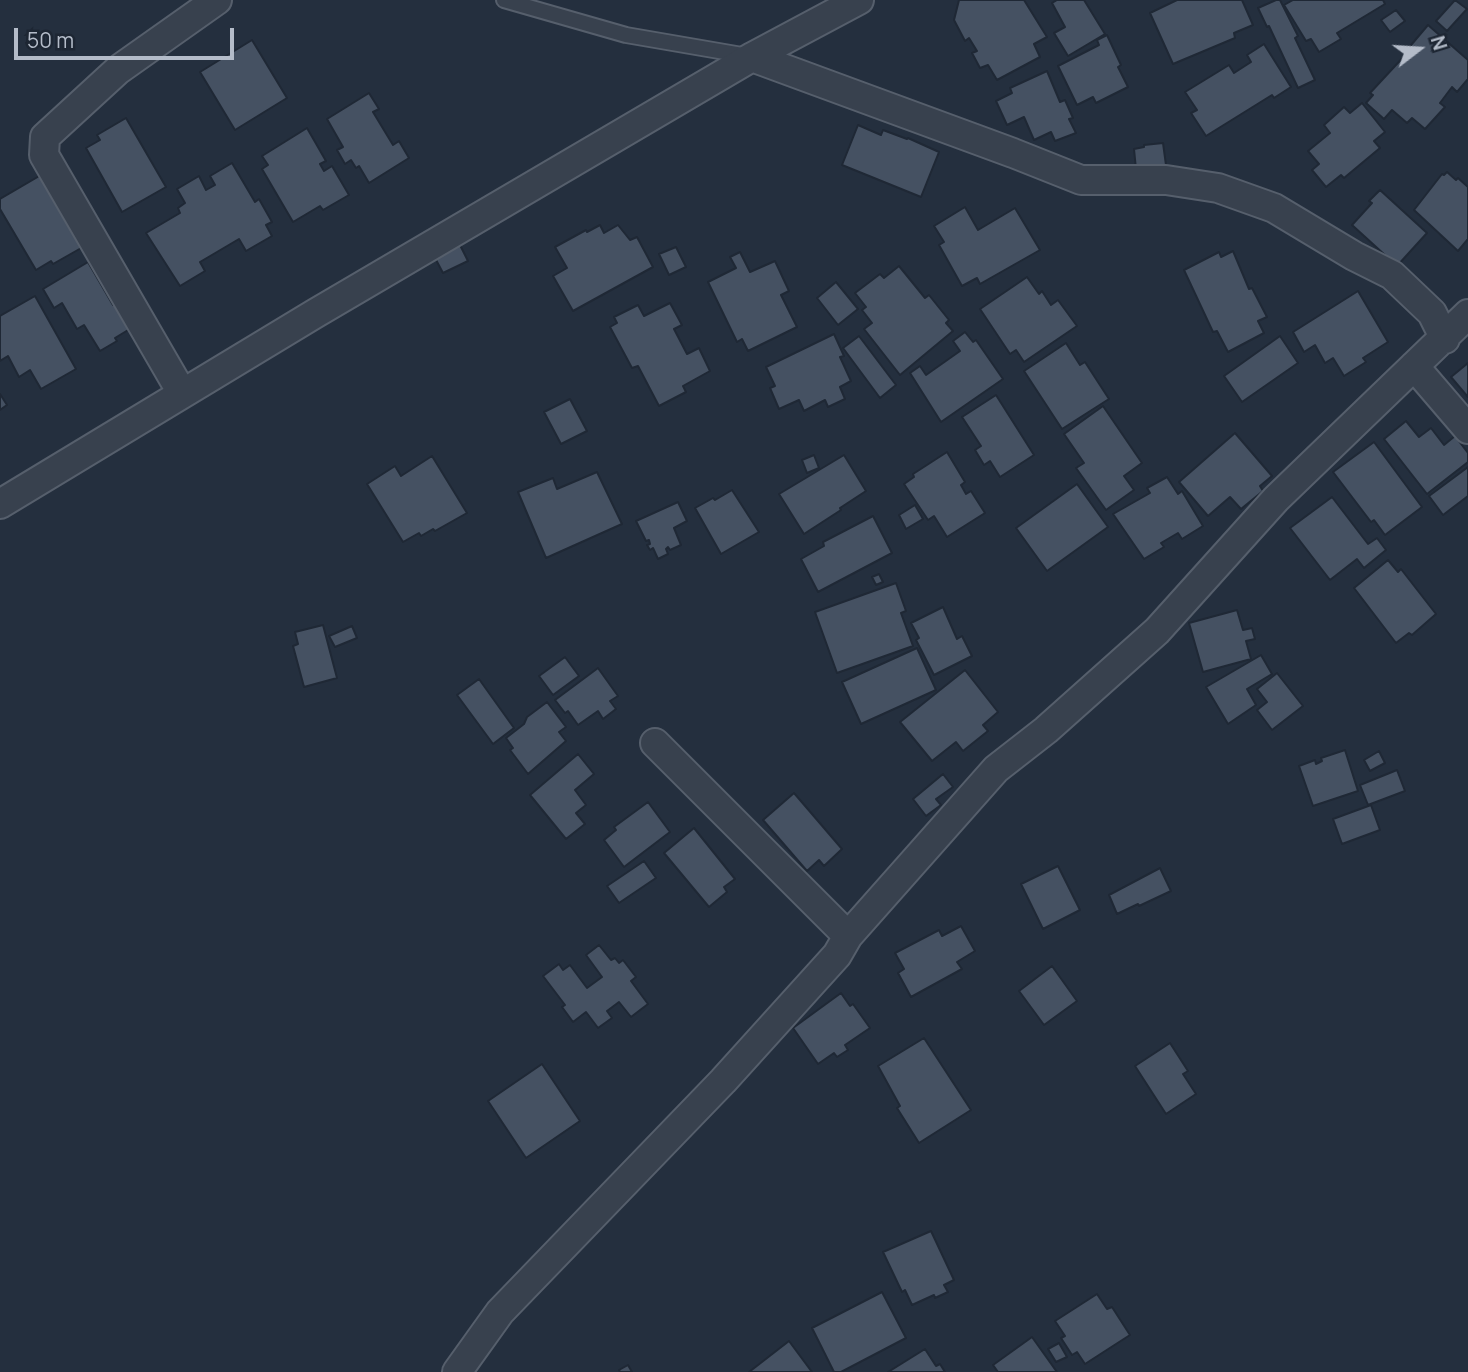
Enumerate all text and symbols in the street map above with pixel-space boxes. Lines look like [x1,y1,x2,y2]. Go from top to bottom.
scale bar [18,14,238,58]
north arrow [1384,14,1454,84]
text: 50 m [27,26,74,54]
text: N [1425,33,1454,53]

